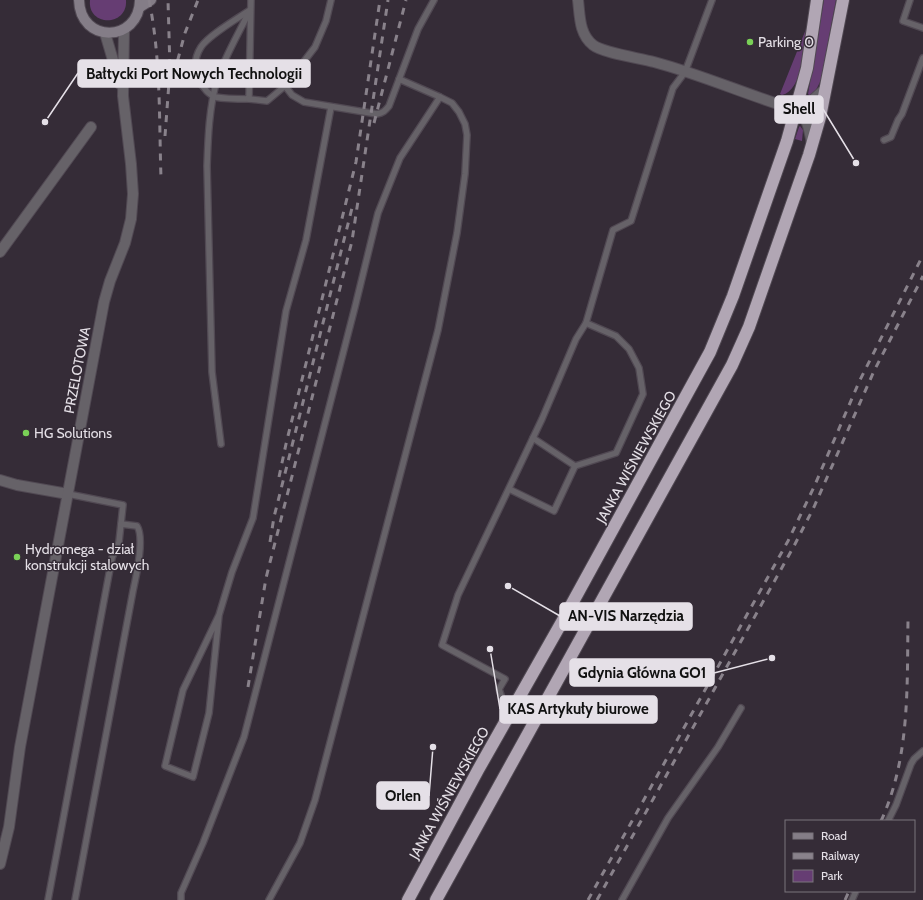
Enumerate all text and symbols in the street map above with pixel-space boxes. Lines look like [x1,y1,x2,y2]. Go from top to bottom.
place label: Parking 0 [758,33,814,51]
marker: Parking 0 [745,37,755,47]
callout: Bałtycki Port Nowych Technologii [78,60,310,87]
text: Bałtycki Port Nowych Technologii [86,65,302,83]
callout: Shell [775,96,823,123]
text: Shell [783,100,815,118]
street label: PRZELOTOWA [60,325,94,415]
street label: JANKA WIŚNIEWSKIEGO [592,387,680,527]
place label: HG Solutions [34,424,112,442]
marker: HG Solutions [21,428,31,438]
place label: Hydromega - dział konstrukcji stalowych [25,540,149,574]
marker: Hydromega - dział konstrukcji stalowych [12,552,22,562]
callout: AN-VIS Narzędzia [560,603,692,630]
text: AN-VIS Narzędzia [568,607,685,625]
callout: Gdynia Główna GO1 [570,659,714,686]
text: Gdynia Główna GO1 [578,664,706,682]
callout: KAS Artykuły biurowe [500,696,657,723]
text: KAS Artykuły biurowe [507,700,649,718]
street label: JANKA WIŚNIEWSKIEGO [405,723,493,863]
callout: Orlen [377,782,429,809]
text: Orlen [385,787,421,805]
legend [785,820,915,892]
text: Road [821,828,847,843]
text: Railway [821,848,859,863]
text: Park [821,868,843,883]

